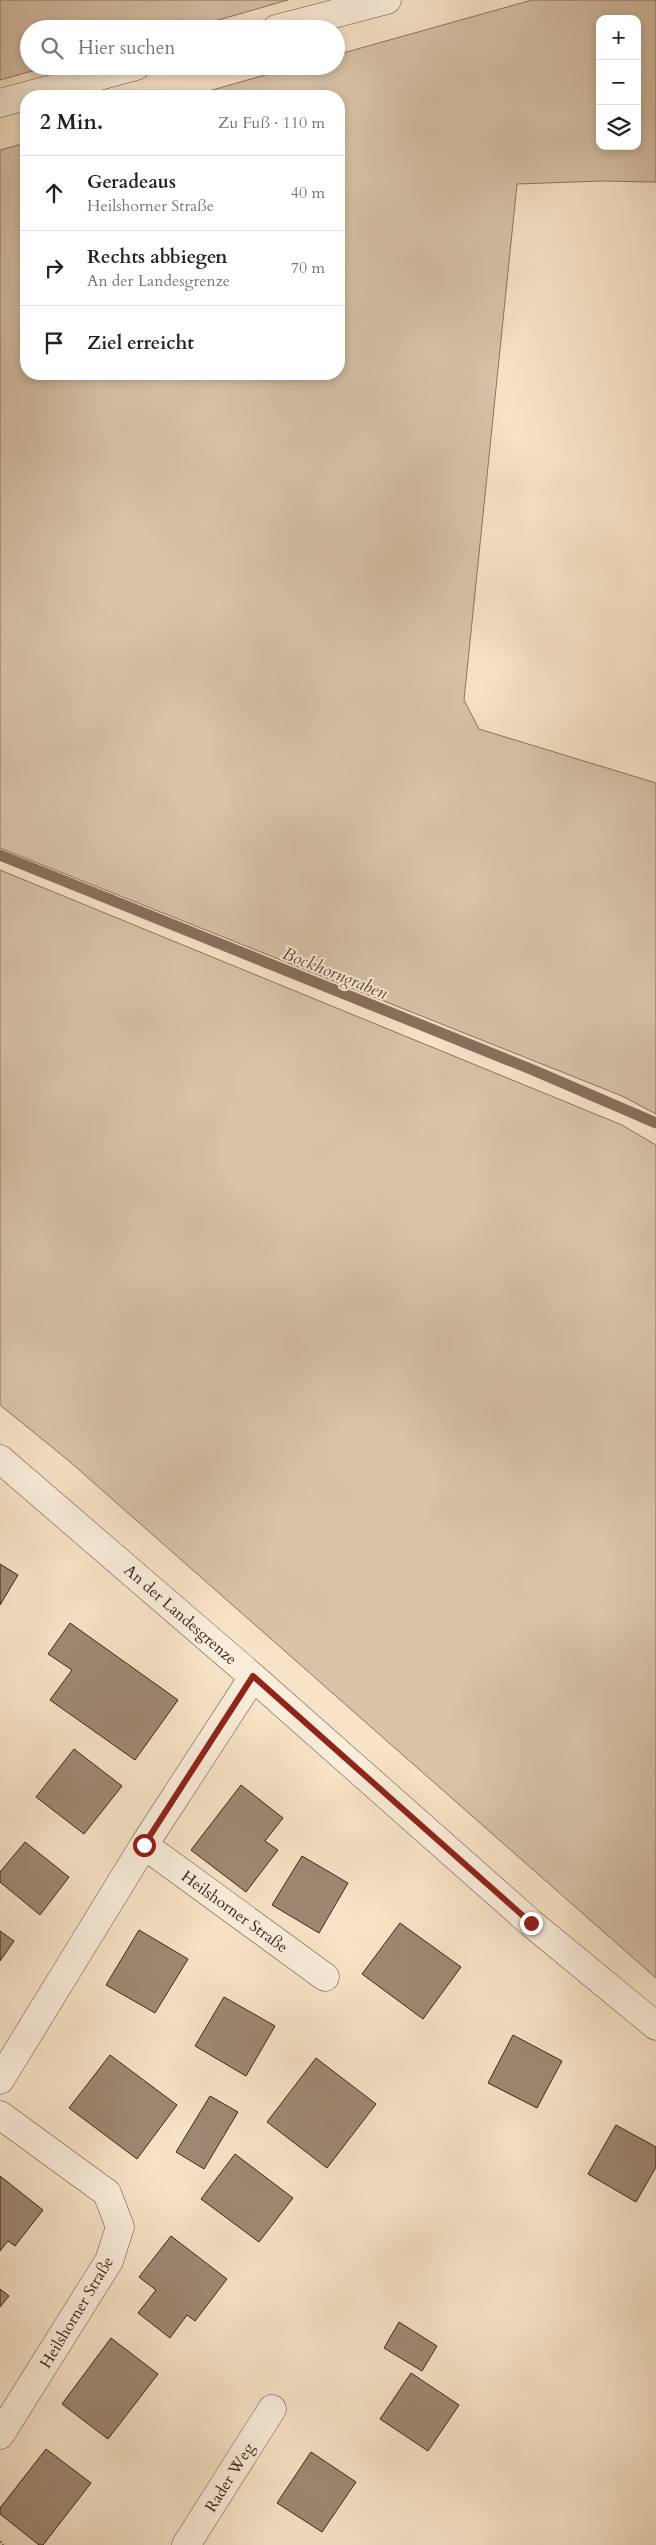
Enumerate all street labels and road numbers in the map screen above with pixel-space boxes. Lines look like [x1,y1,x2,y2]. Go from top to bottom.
street label: An der Landesgrenze [119,1560,242,1670]
street label: Heilshorner Straße [177,1866,292,1958]
street label: Heilshorner Straße [35,2252,119,2373]
street label: Rader Weg [200,2439,260,2516]

